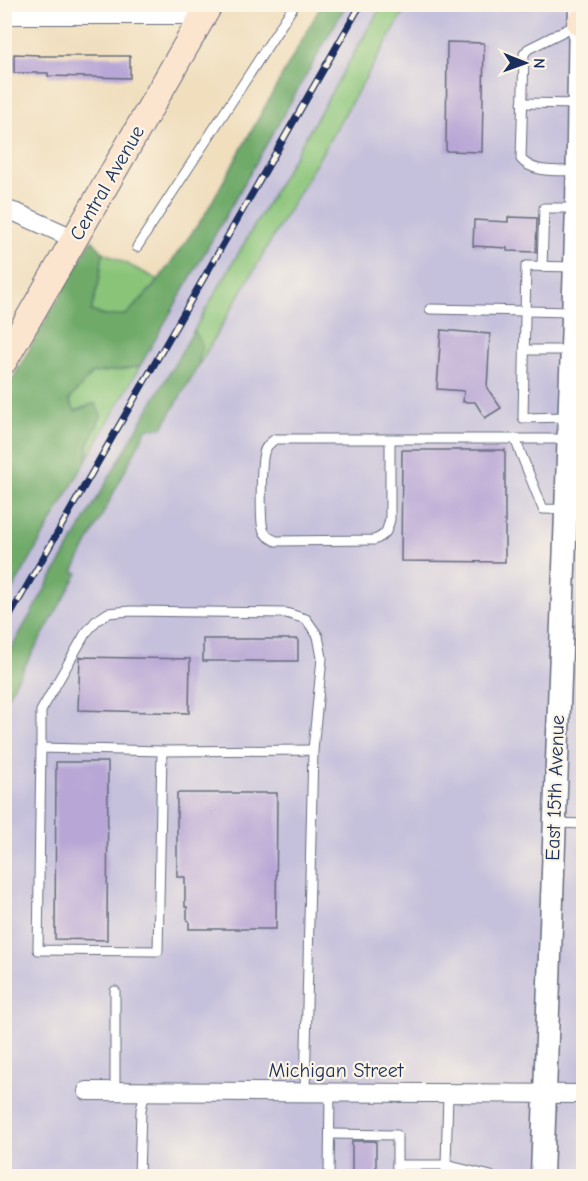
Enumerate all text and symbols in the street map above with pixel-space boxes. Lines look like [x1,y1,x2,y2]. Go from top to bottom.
north arrow [495,33,555,93]
text: N [530,58,548,69]
street label: Central Avenue [65,121,149,245]
street label: East 15th Avenue [541,715,569,861]
street label: Michigan Street [269,1059,405,1082]

